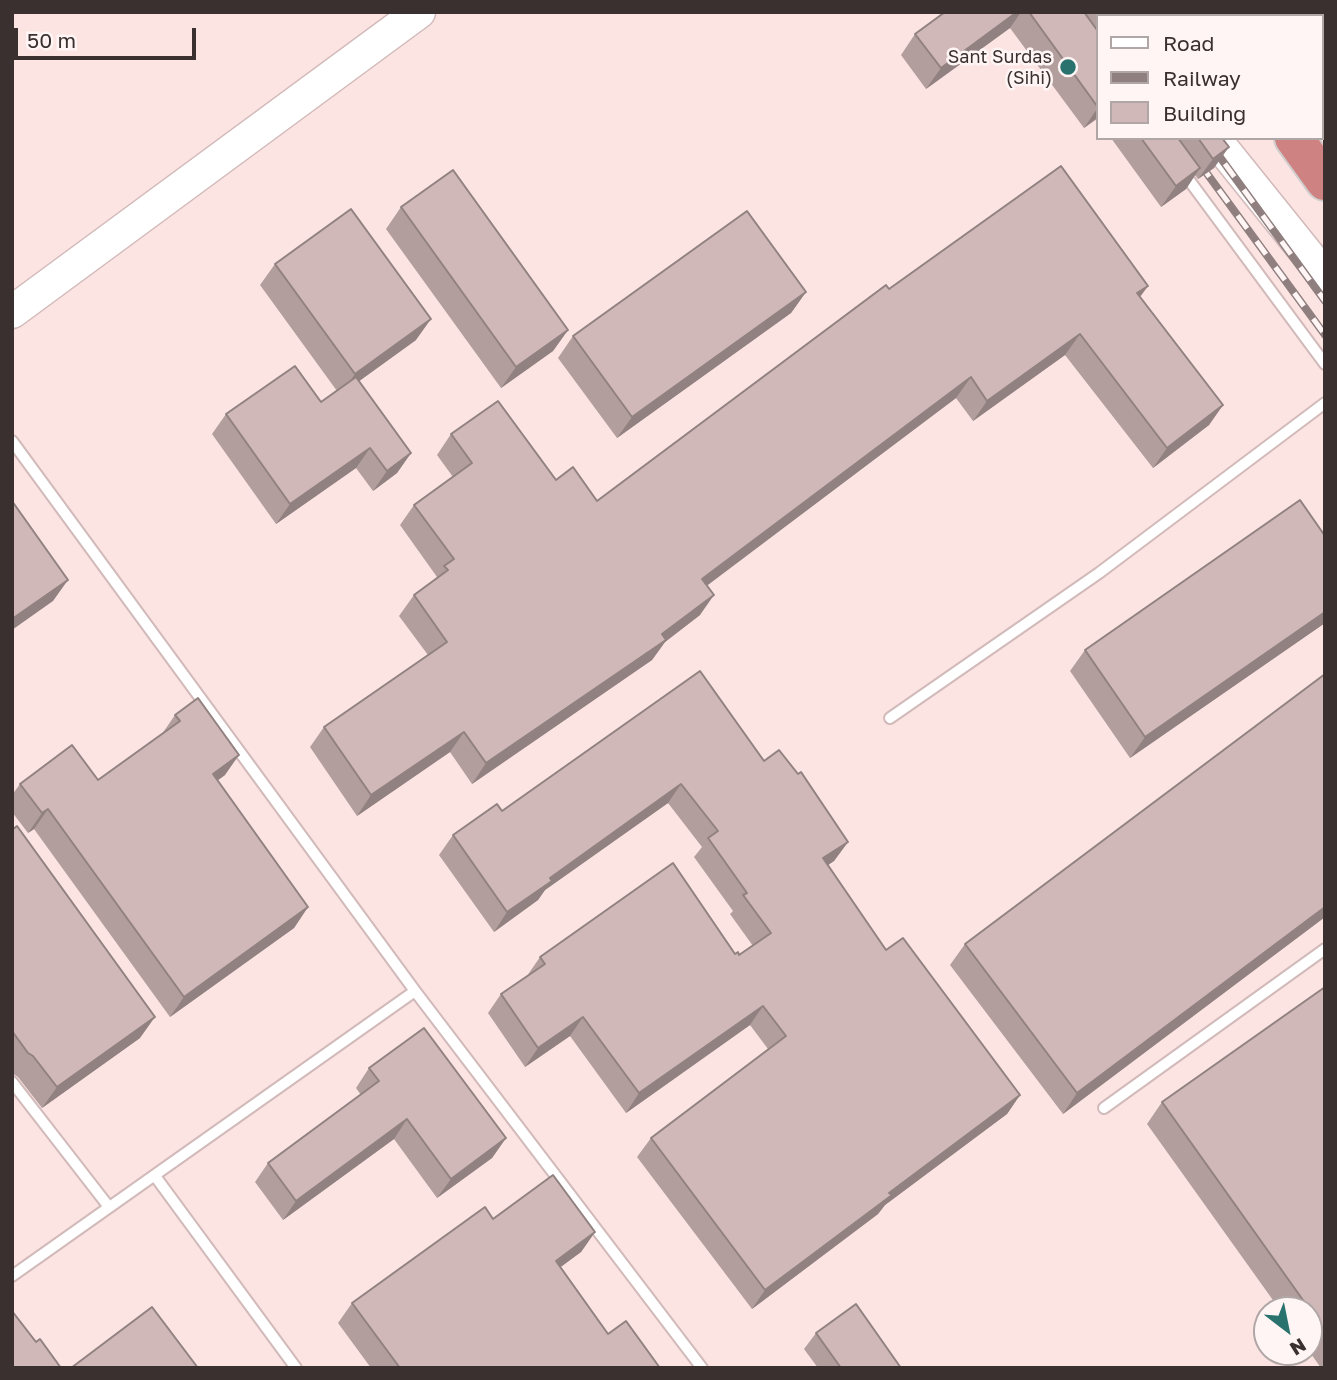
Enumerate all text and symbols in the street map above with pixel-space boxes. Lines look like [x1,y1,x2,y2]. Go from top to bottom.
scale bar [18,14,200,58]
legend [1096,14,1323,140]
text: 50 m [27,27,76,53]
text: Road [1163,30,1214,56]
place label: Sant Surdas (Sihi) [948,46,1052,88]
marker: Sant Surdas (Sihi) [1058,57,1078,77]
text: Railway [1163,65,1241,91]
text: Building [1163,100,1246,126]
north arrow [1253,1296,1323,1366]
text: N [1286,1334,1311,1361]

